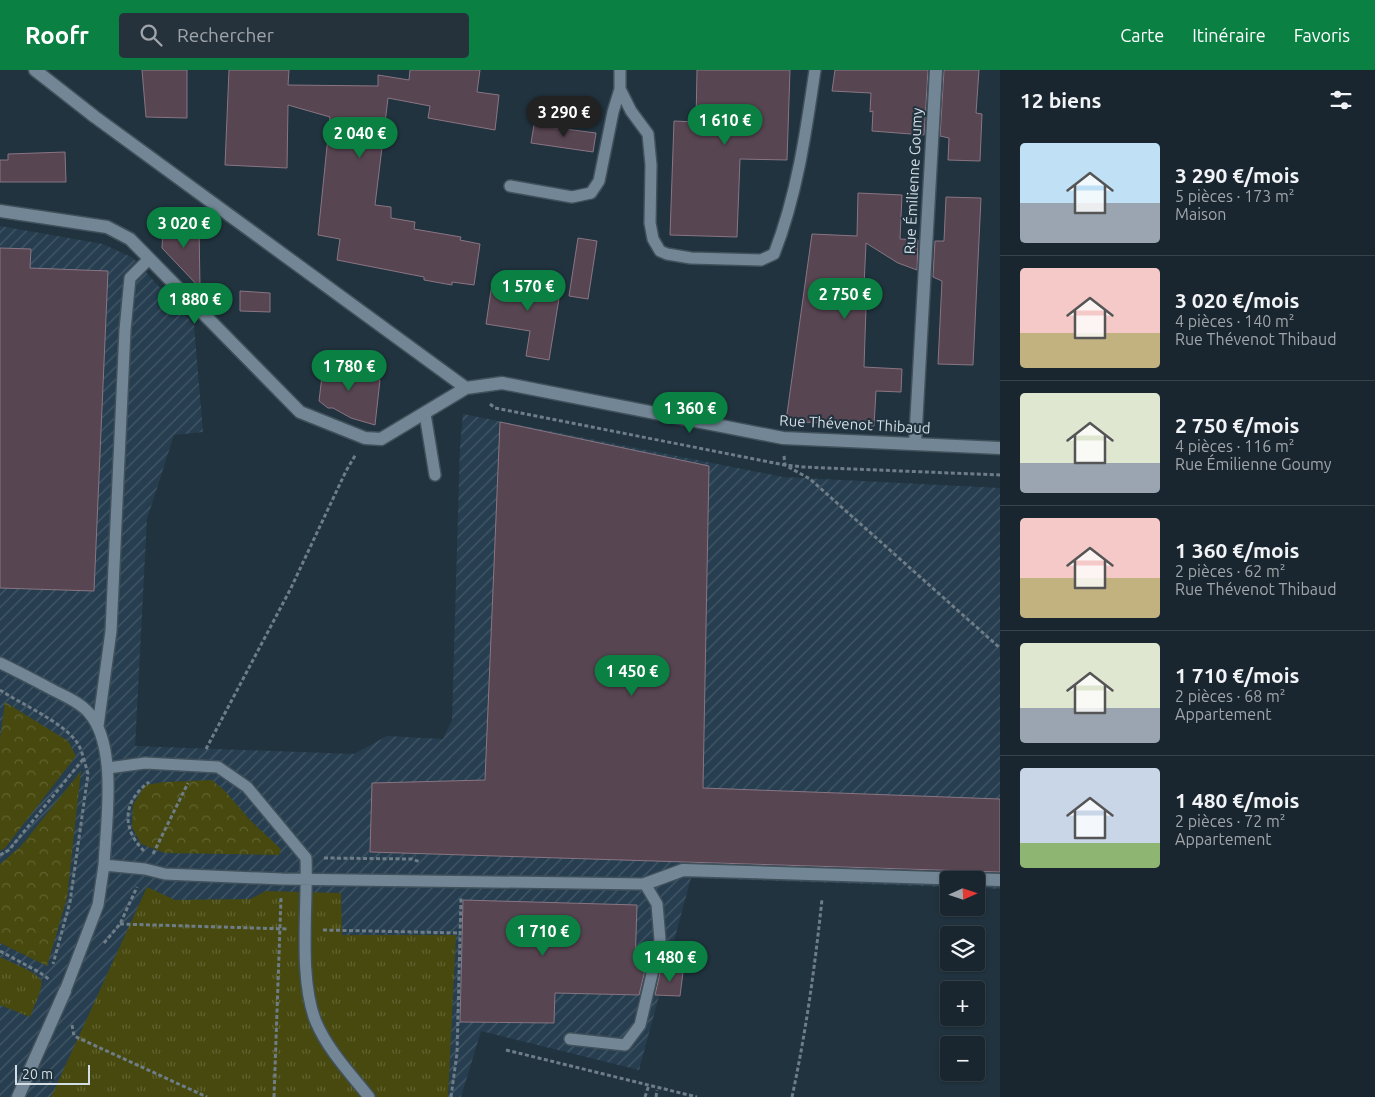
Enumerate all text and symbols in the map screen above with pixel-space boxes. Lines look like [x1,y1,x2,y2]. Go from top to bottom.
search box [119,13,469,58]
icon: search [137,21,165,49]
text: Roofr [25,22,89,49]
text: Rechercher [177,24,274,46]
text: Carte [1120,25,1164,45]
text: Itinéraire [1192,25,1266,45]
text: Favoris [1294,25,1350,45]
icon: filters [1327,86,1355,114]
text: 12 biens [1020,88,1101,112]
pin: 3 290 € [518,96,610,138]
text: 3 290 € [538,103,590,121]
pin: 1 610 € [679,104,771,146]
street label: Rue Émilienne Goumy [901,107,925,255]
text: 1 610 € [699,111,751,129]
pin: 2 040 € [314,116,406,159]
text: 2 040 € [334,124,386,142]
icon: home [1060,163,1120,223]
text: 3 290 €/mois [1175,163,1300,187]
text: 5 pièces · 173 m² [1175,187,1295,205]
text: Maison [1175,205,1226,223]
pin: 3 020 € [138,206,230,249]
text: 3 020 € [158,214,210,232]
pin: 1 570 € [482,270,574,312]
text: 1 570 € [502,277,554,295]
pin: 2 750 € [799,278,891,320]
pin: 1 880 € [149,282,241,325]
text: 2 750 € [819,285,871,303]
icon: home [1060,288,1120,348]
text: 3 020 €/mois [1175,288,1300,312]
text: 1 880 € [169,290,221,308]
text: 4 pièces · 140 m² [1175,312,1295,330]
text: Rue Thévenot Thibaud [1175,330,1337,348]
pin: 1 780 € [303,350,395,392]
text: 1 780 € [323,357,375,375]
pin: 1 360 € [644,392,736,434]
text: 1 360 € [664,399,716,417]
street label: Rue Thévenot Thibaud [779,412,931,436]
icon: home [1060,413,1120,473]
text: 2 750 €/mois [1175,413,1300,437]
text: 4 pièces · 116 m² [1175,437,1295,455]
text: Rue Émilienne Goumy [1175,455,1332,473]
icon: home [1060,538,1120,598]
text: 1 360 €/mois [1175,538,1300,562]
text: 2 pièces · 62 m² [1175,562,1285,580]
text: Rue Thévenot Thibaud [1175,580,1337,598]
pin: 1 450 € [586,654,678,697]
text: 1 450 € [606,662,658,680]
icon: home [1060,663,1120,723]
text: 1 710 €/mois [1175,663,1300,687]
text: 2 pièces · 68 m² [1175,687,1285,705]
text: Appartement [1175,705,1272,723]
icon: home [1060,788,1120,848]
text: 1 480 €/mois [1175,788,1300,812]
text: 2 pièces · 72 m² [1175,812,1285,830]
text: Appartement [1175,830,1272,848]
north arrow [940,871,985,916]
map controls [940,871,985,1081]
pin: 1 710 € [497,914,589,957]
text: 1 710 € [517,922,569,940]
button: layers [940,926,985,971]
pin: 1 480 € [624,940,716,983]
text: 1 480 € [644,948,696,966]
button: + [940,981,985,1026]
button: − [940,1036,985,1081]
scale bar [15,1062,90,1085]
text: 20 m [22,1066,53,1082]

